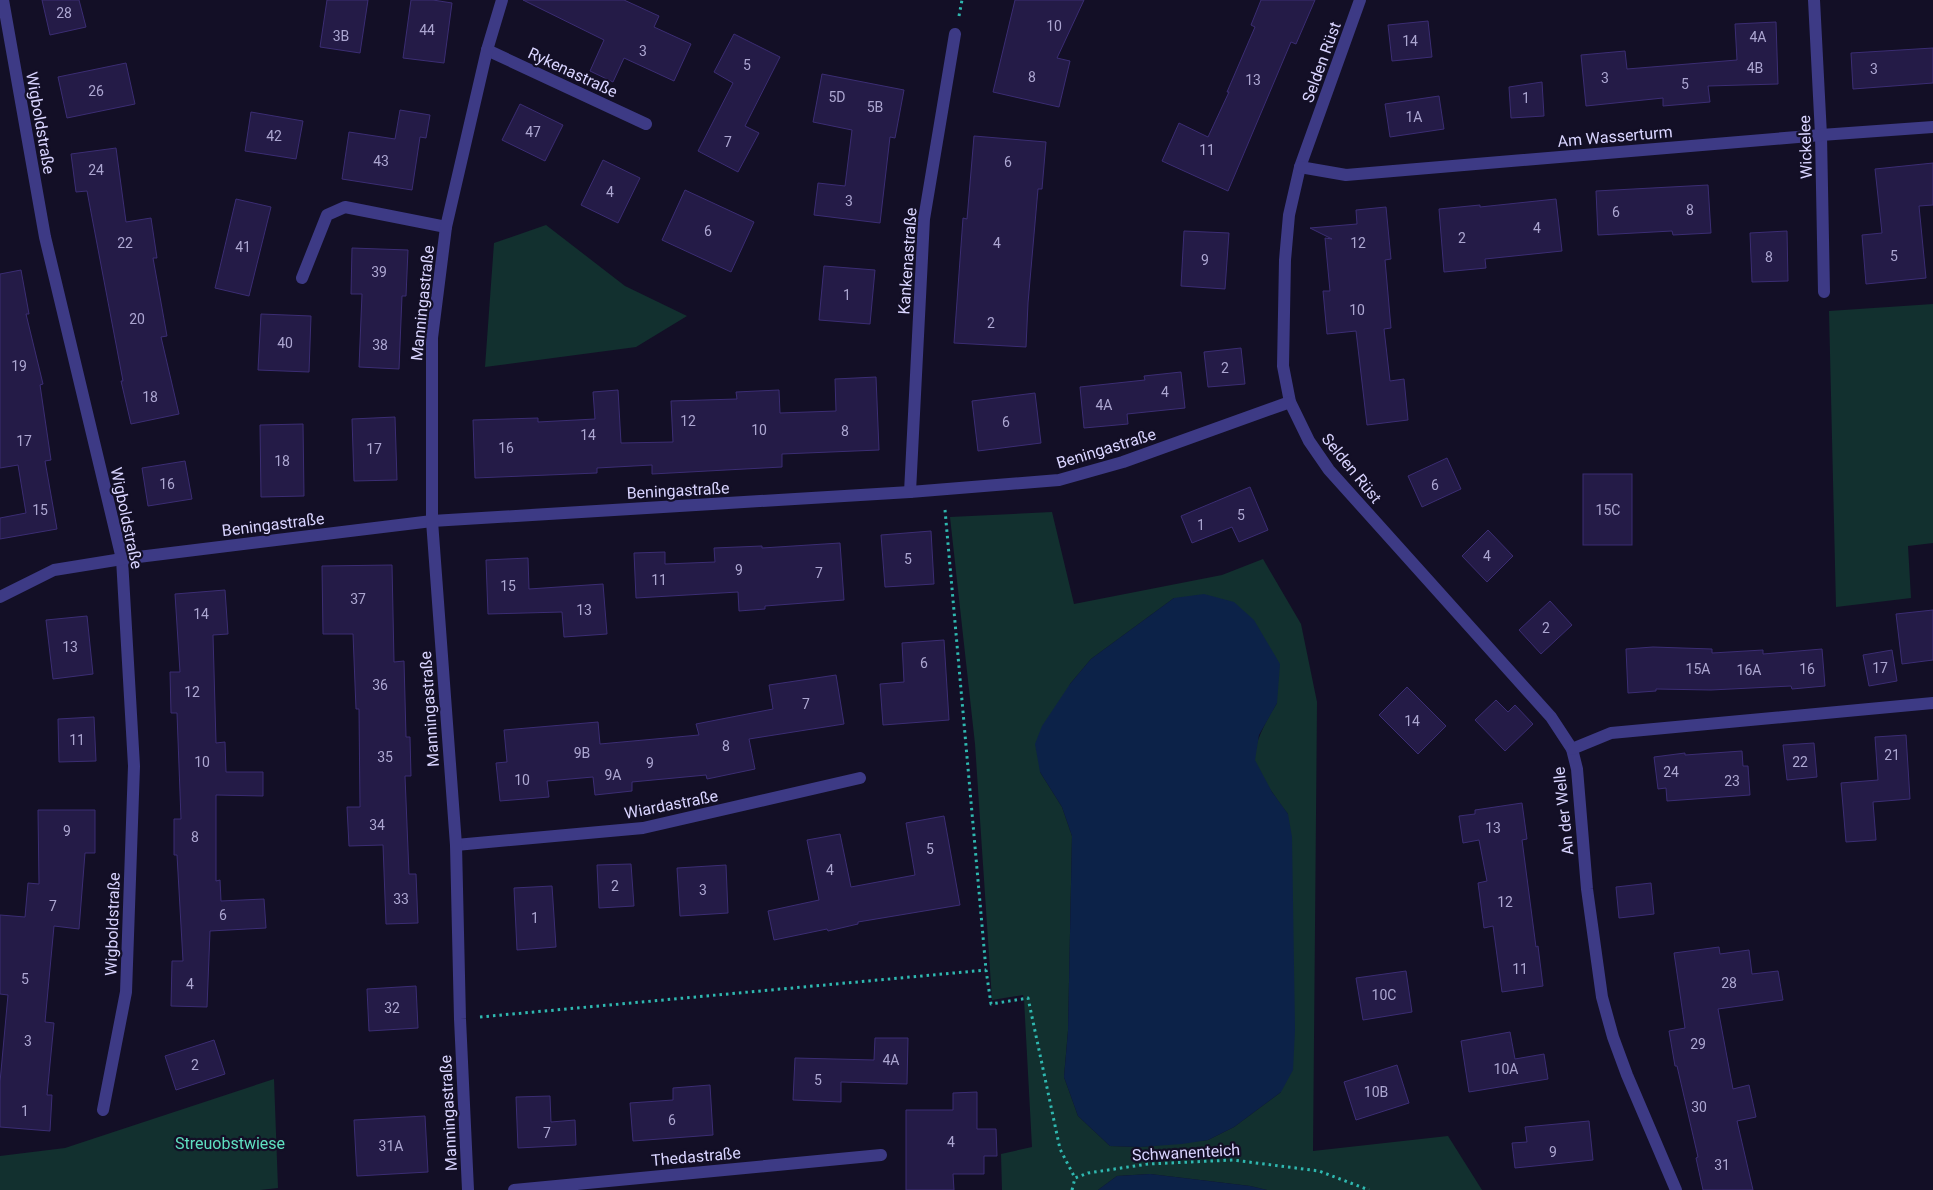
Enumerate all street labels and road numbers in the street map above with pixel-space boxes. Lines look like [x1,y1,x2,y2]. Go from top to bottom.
street label: Selden Rüst [1298,19,1345,105]
street label: Rykenastraße [525,43,621,102]
street label: Wigboldstraße [22,71,59,176]
street label: Wickelee [1795,115,1816,179]
street label: Am Wasserturm [1557,122,1673,151]
street label: Kankenastraße [894,207,921,315]
street label: Manningastraße [407,244,438,362]
street label: Beningastraße [1054,424,1158,473]
street label: Selden Rüst [1318,430,1386,507]
street label: Wigboldstraße [106,466,147,571]
street label: Beningastraße [626,478,730,503]
street label: Beningastraße [221,509,325,540]
street label: Manningastraße [416,650,443,768]
street label: An der Welle [1549,766,1578,856]
street label: Wiardastraße [623,786,720,823]
street label: Wigboldstraße [101,872,124,976]
street label: Manningastraße [436,1055,461,1171]
street label: Schwanenteich [1131,1140,1241,1165]
street label: Thedastraße [650,1143,742,1170]

